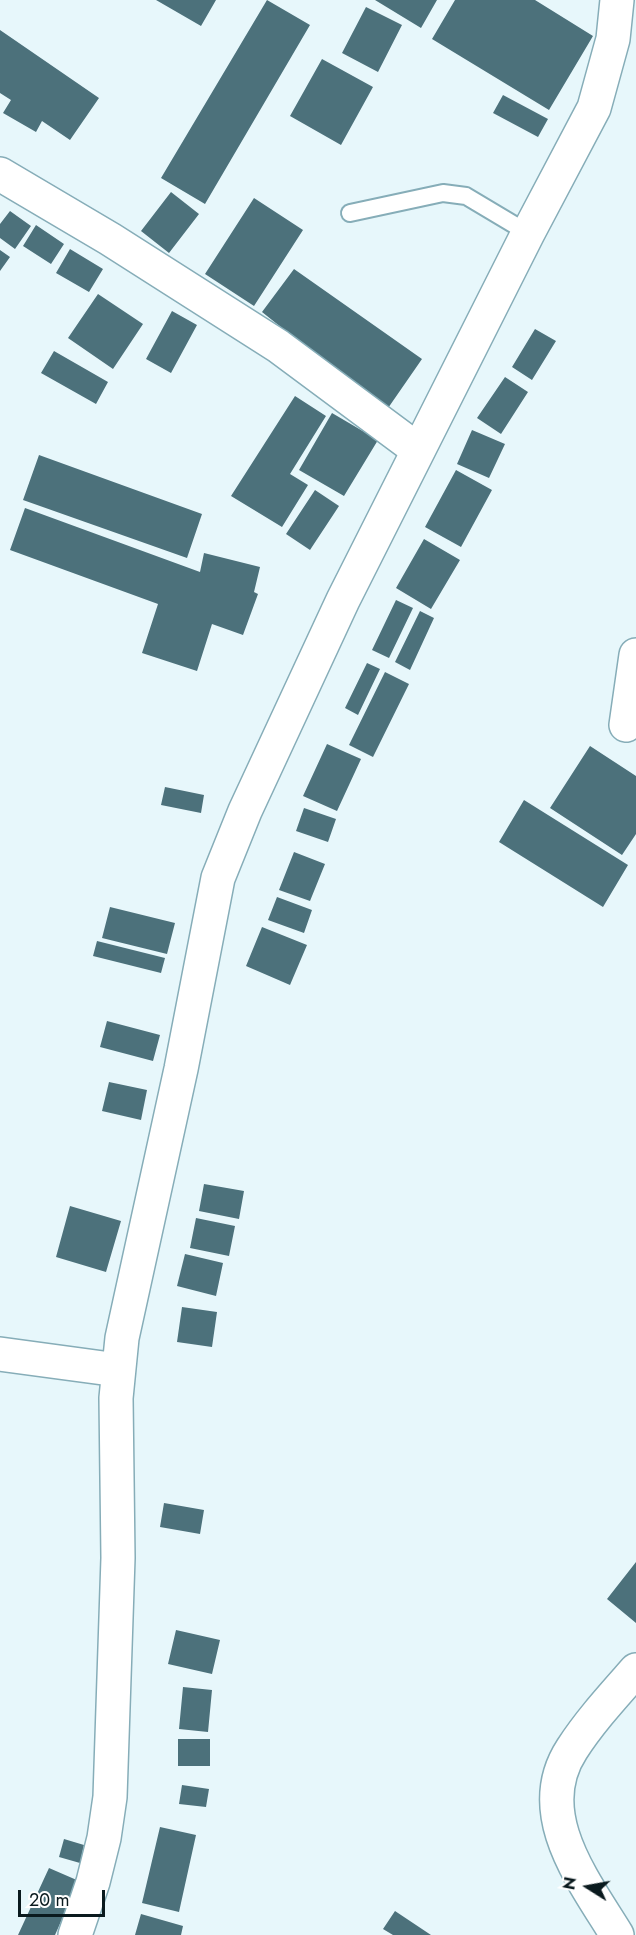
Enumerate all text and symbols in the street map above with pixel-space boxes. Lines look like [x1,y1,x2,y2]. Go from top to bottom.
north arrow [558,1857,618,1917]
text: N [557,1875,582,1892]
scale bar [21,1878,108,1916]
text: 20 m [29,1887,69,1913]

